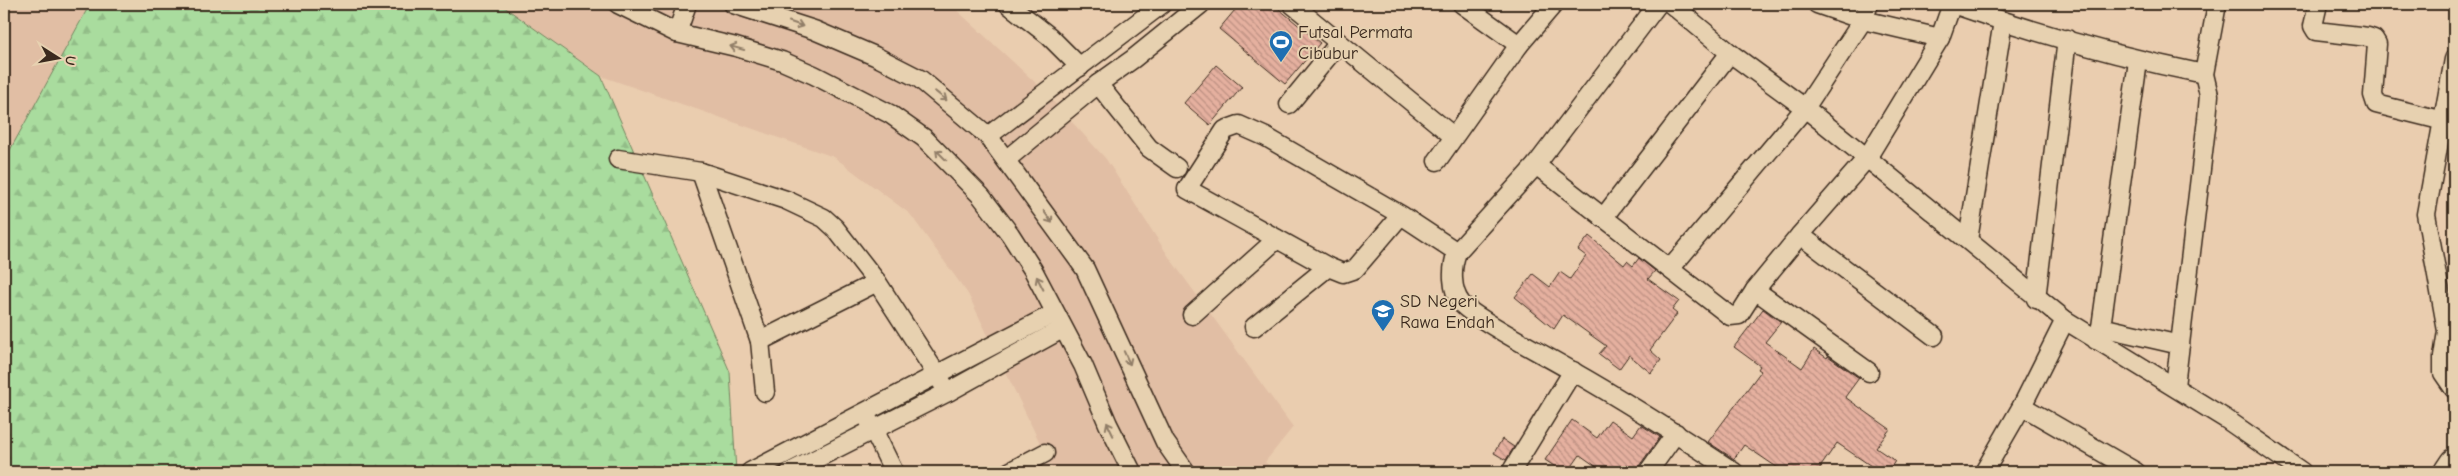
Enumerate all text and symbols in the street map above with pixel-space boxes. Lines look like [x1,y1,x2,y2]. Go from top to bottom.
one-way arrow [788,20,804,30]
place label: Futsal Permata Cibubur [1298,22,1413,64]
sports icon: Futsal Permata Cibubur [1268,29,1294,63]
north arrow [32,32,82,82]
one-way arrow [730,42,746,52]
text: U [61,54,80,67]
one-way arrow [934,91,947,102]
one-way arrow [934,149,947,161]
one-way arrow [1043,209,1053,223]
one-way arrow [1035,275,1045,290]
place label: SD Negeri Rawa Endah [1400,291,1495,333]
school or university icon: SD Negeri Rawa Endah [1370,298,1396,332]
one-way arrow [1123,350,1132,365]
one-way arrow [1105,422,1114,437]

